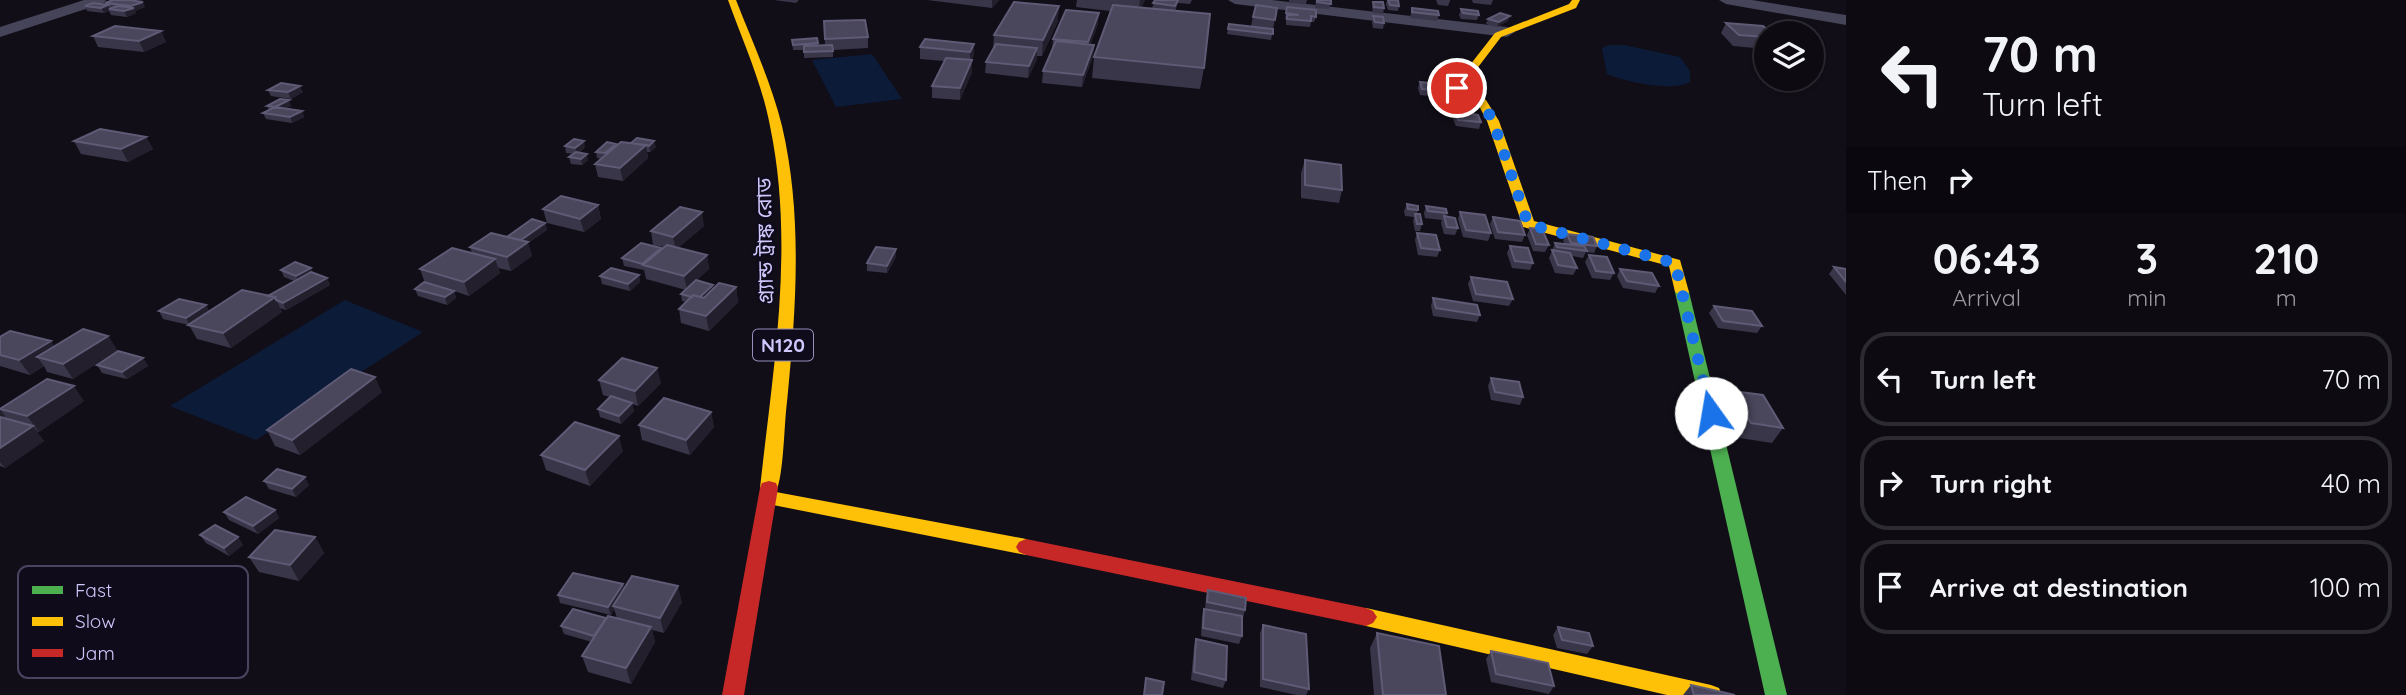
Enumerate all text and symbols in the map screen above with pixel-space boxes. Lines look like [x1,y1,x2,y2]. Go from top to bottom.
map controls [1754,21,1824,91]
button: layers [1754,21,1824,91]
text: 70 m [1982,23,2098,84]
icon: left [1867,28,1958,119]
pin [1427,58,1487,118]
icon: arrive [1438,69,1476,107]
text: Turn left [1982,84,2103,124]
icon: right [1941,161,1979,199]
text: Then [1867,164,1927,197]
street label: গ্র্যান্ড ট্রাঙ্ক রোড [750,177,778,304]
text: 06:43 [1933,232,2040,285]
text: 3 [2136,232,2158,285]
text: 210 [2253,232,2319,285]
text: Arrival [1952,283,2021,312]
text: min [2127,283,2166,312]
text: m [2276,283,2297,312]
road number: N120 [753,330,813,360]
icon: left [1871,360,1909,398]
text: Turn left [1930,363,2037,396]
text: 70 m [2321,363,2381,396]
position arrow [1674,376,1748,450]
icon: right [1871,464,1909,502]
text: Turn right [1930,467,2052,500]
text: 40 m [2321,467,2381,500]
legend [18,566,248,678]
icon: arrive [1871,568,1909,606]
text: Arrive at destination [1930,571,2188,604]
text: 100 m [2310,571,2381,604]
text: Fast [75,578,112,602]
text: Slow [75,609,116,633]
text: Jam [75,641,115,665]

